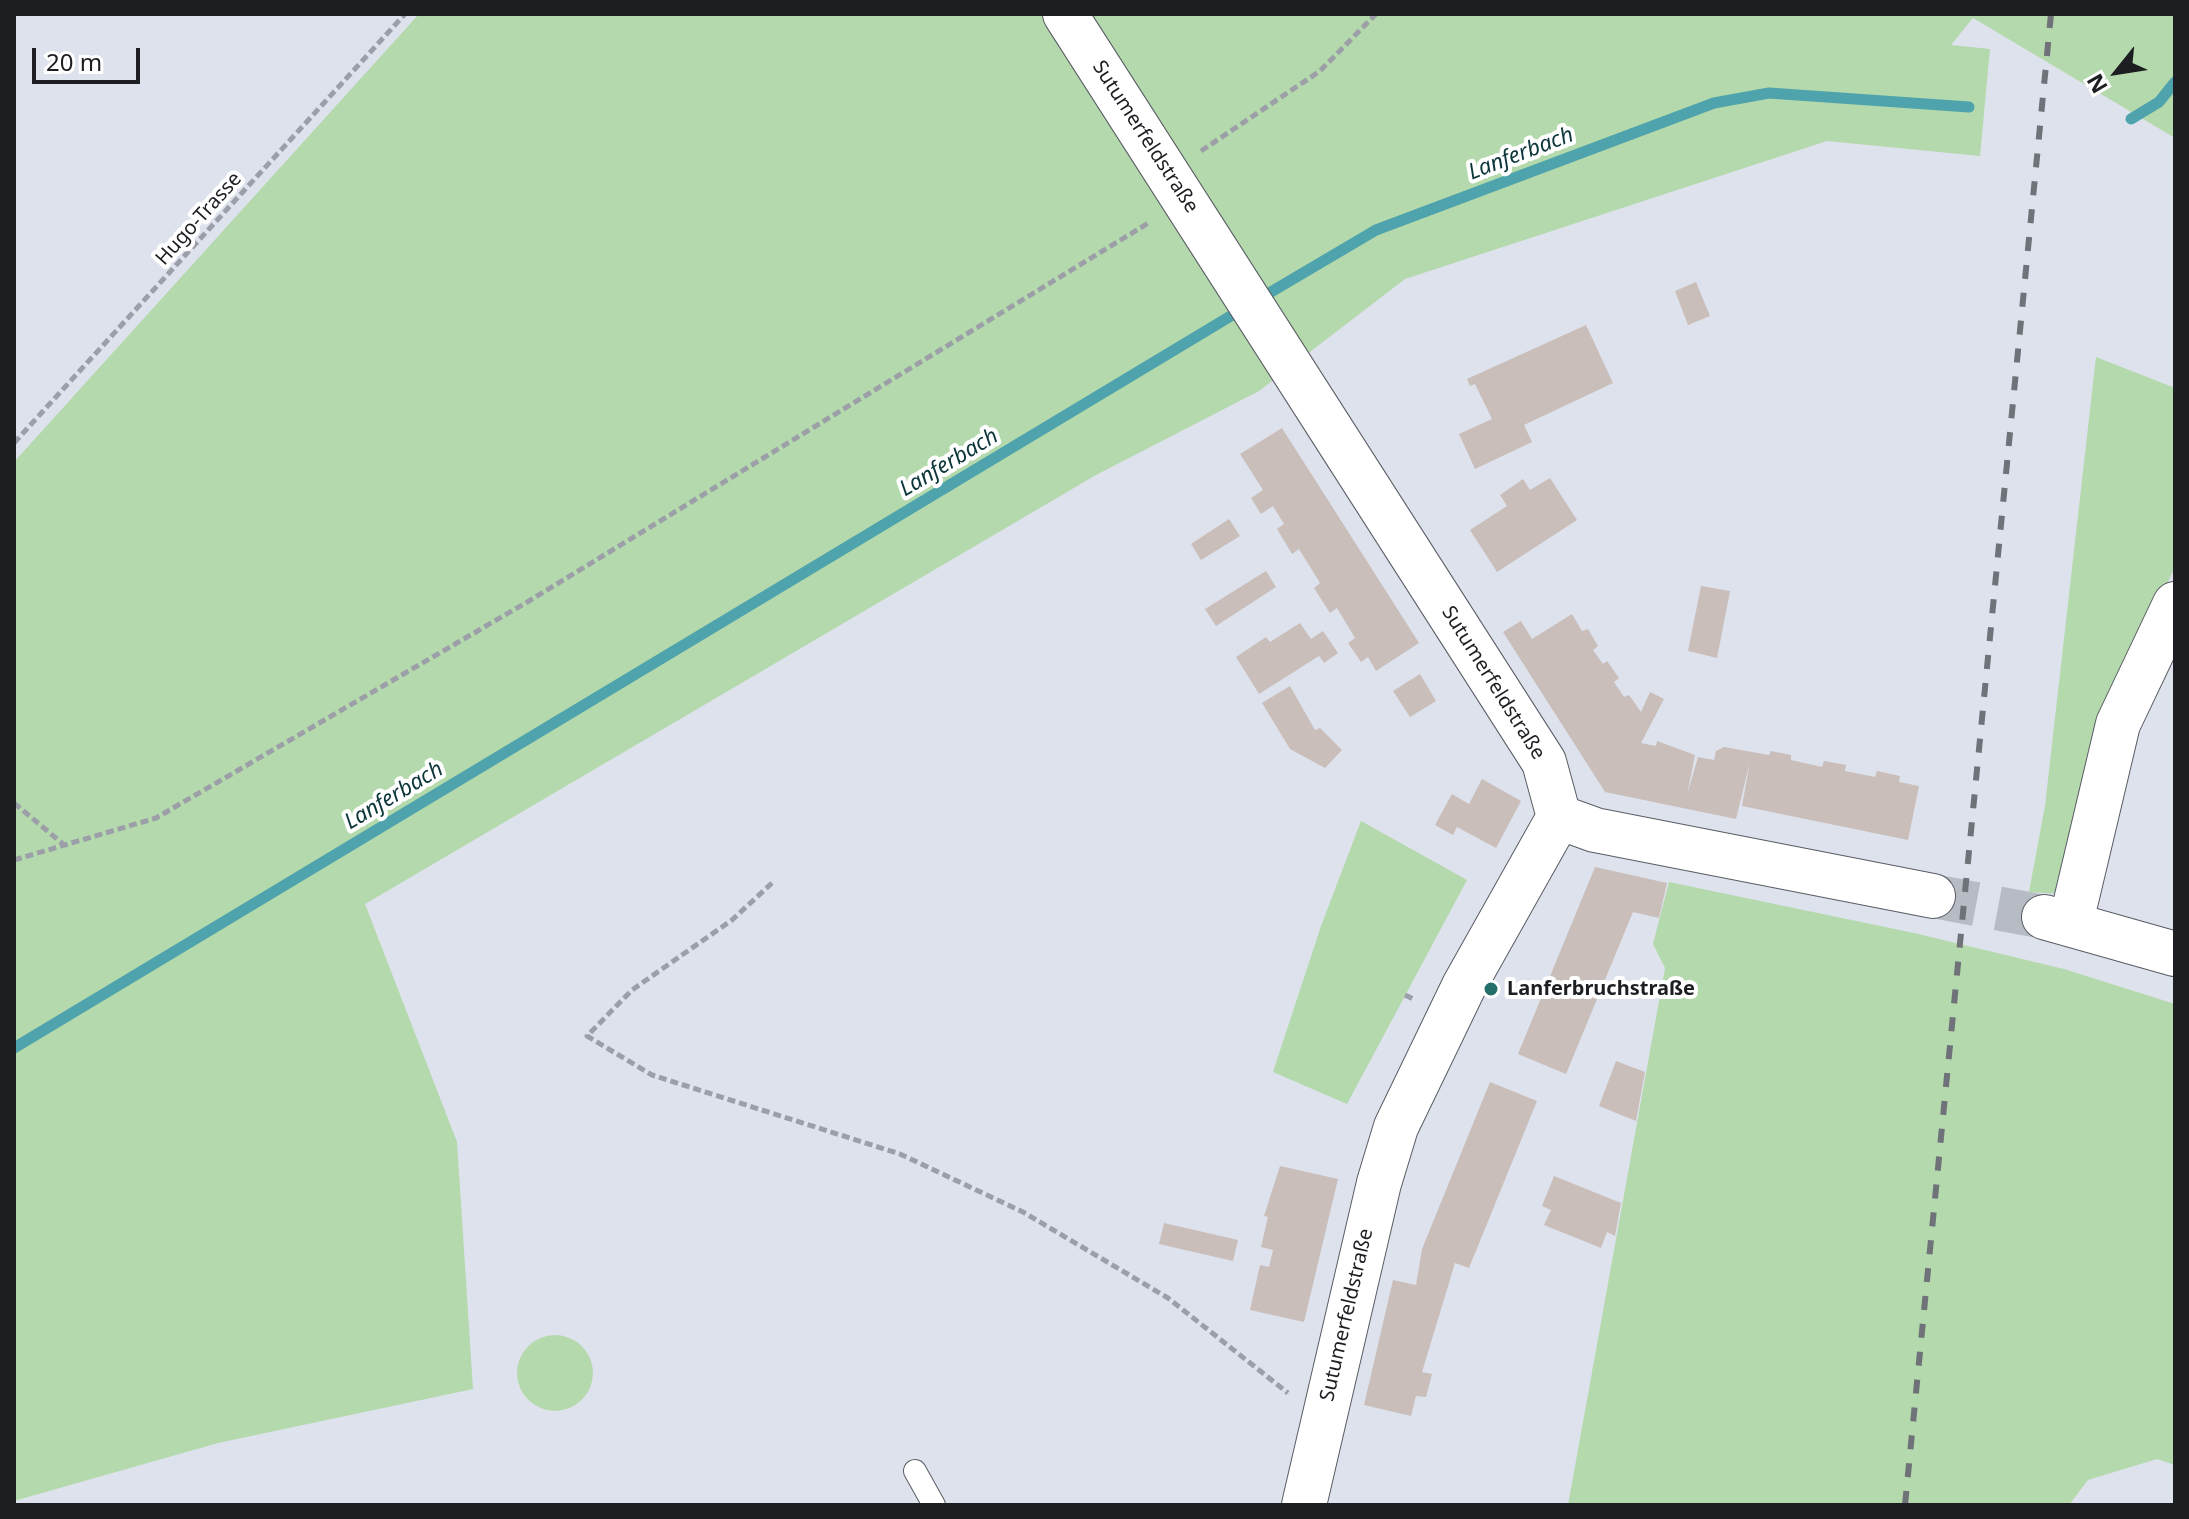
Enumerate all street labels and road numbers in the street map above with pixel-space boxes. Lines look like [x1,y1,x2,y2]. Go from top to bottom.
street label: Sutumerfeldstraße [1087,56,1203,218]
street label: Hugo-Trasse [151,168,247,270]
street label: Sutumerfeldstraße [1436,602,1550,764]
street label: Sutumerfeldstraße [1315,1226,1379,1404]

